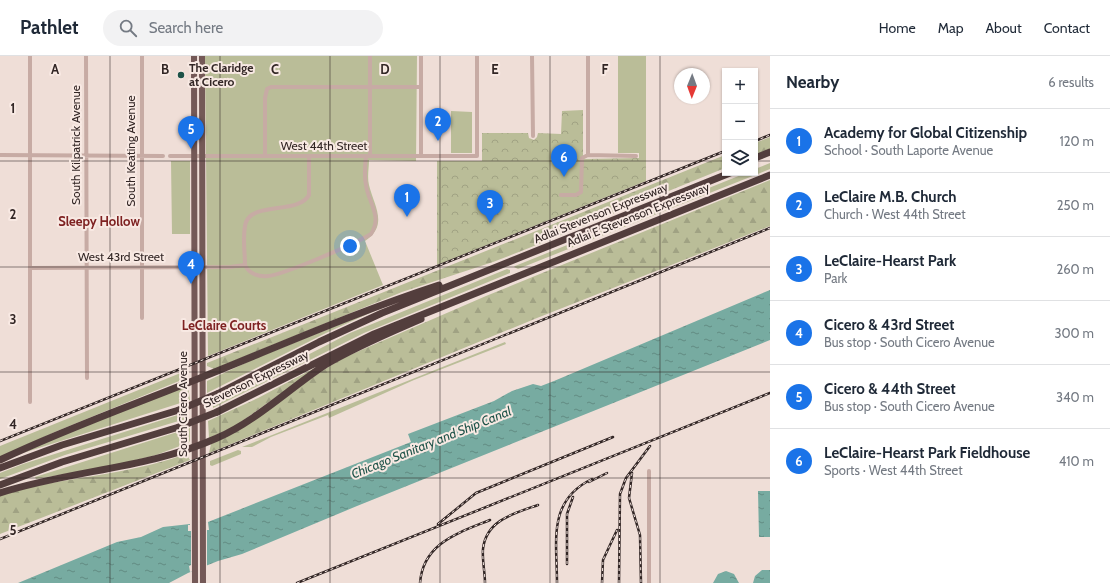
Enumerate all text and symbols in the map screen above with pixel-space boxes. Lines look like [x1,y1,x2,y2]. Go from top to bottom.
search box [103,10,383,46]
text: Pathlet [20,16,79,39]
icon: search [117,17,139,39]
text: Search here [149,19,223,37]
text: Home [879,19,916,37]
text: Map [938,19,963,37]
text: About [985,19,1022,37]
text: Contact [1044,19,1090,37]
place label: The Claridge at Cicero [189,60,253,89]
text: A [51,61,60,77]
text: B [161,61,169,77]
text: C [271,61,279,77]
text: D [380,61,390,77]
text: E [491,61,499,77]
text: F [602,61,609,77]
north arrow [674,68,710,104]
map controls [722,68,758,176]
button: + [722,68,758,104]
marker: The Claridge at Cicero [176,70,186,80]
text: Nearby [786,72,839,92]
text: 6 results [1048,74,1094,90]
street label: South Kilpatrick Avenue [68,85,83,205]
street label: South Keating Avenue [123,95,138,207]
text: 1 [11,100,15,116]
button: − [722,104,758,140]
pin: 2 [425,108,451,141]
pin: 5 [178,116,204,149]
text: Academy for Global Citizenship [824,124,1027,142]
text: 1 [797,133,801,149]
text: 120 m [1060,133,1094,149]
street label: West 44th Street [281,138,367,153]
button: layers [722,140,758,176]
text: School · South Laporte Avenue [824,142,993,158]
pin: 6 [551,144,577,177]
street label: Adlai Stevenson Expressway [532,179,670,246]
street label: Adlai E Stevenson Expressway [564,179,711,250]
pin: 1 [394,184,420,217]
text: LeClaire M.B. Church [824,188,957,206]
pin: 3 [477,190,503,223]
text: 2 [796,197,802,213]
text: 250 m [1057,197,1094,213]
text: 2 [10,206,17,222]
text: Church · West 44th Street [824,206,966,222]
district label: Sleepy Hollow [58,213,140,229]
your location [340,236,360,256]
street label: West 43rd Street [78,249,164,264]
pin: 4 [178,251,204,284]
text: LeClaire-Hearst Park [824,252,956,270]
text: 3 [795,261,803,277]
text: 260 m [1056,261,1094,277]
text: Park [824,270,847,286]
text: 3 [9,311,17,327]
text: Cicero & 43rd Street [824,316,954,334]
district label: LeClaire Courts [182,317,267,333]
text: 4 [795,325,803,341]
text: 300 m [1054,325,1094,341]
text: Bus stop · South Cicero Avenue [824,334,995,350]
street label: Stevenson Expressway [201,346,311,411]
street label: South Cicero Avenue [175,351,190,457]
text: Cicero & 44th Street [824,380,956,398]
text: 5 [796,389,802,405]
text: 340 m [1056,389,1094,405]
text: Bus stop · South Cicero Avenue [824,398,995,414]
water label: Chicago Sanitary and Ship Canal [349,402,513,482]
text: 4 [9,416,17,432]
text: LeClaire-Hearst Park Fieldhouse [824,444,1030,462]
text: 6 [795,453,803,469]
text: 410 m [1059,453,1094,469]
text: Sports · West 44th Street [824,462,963,478]
text: 5 [10,522,17,538]

